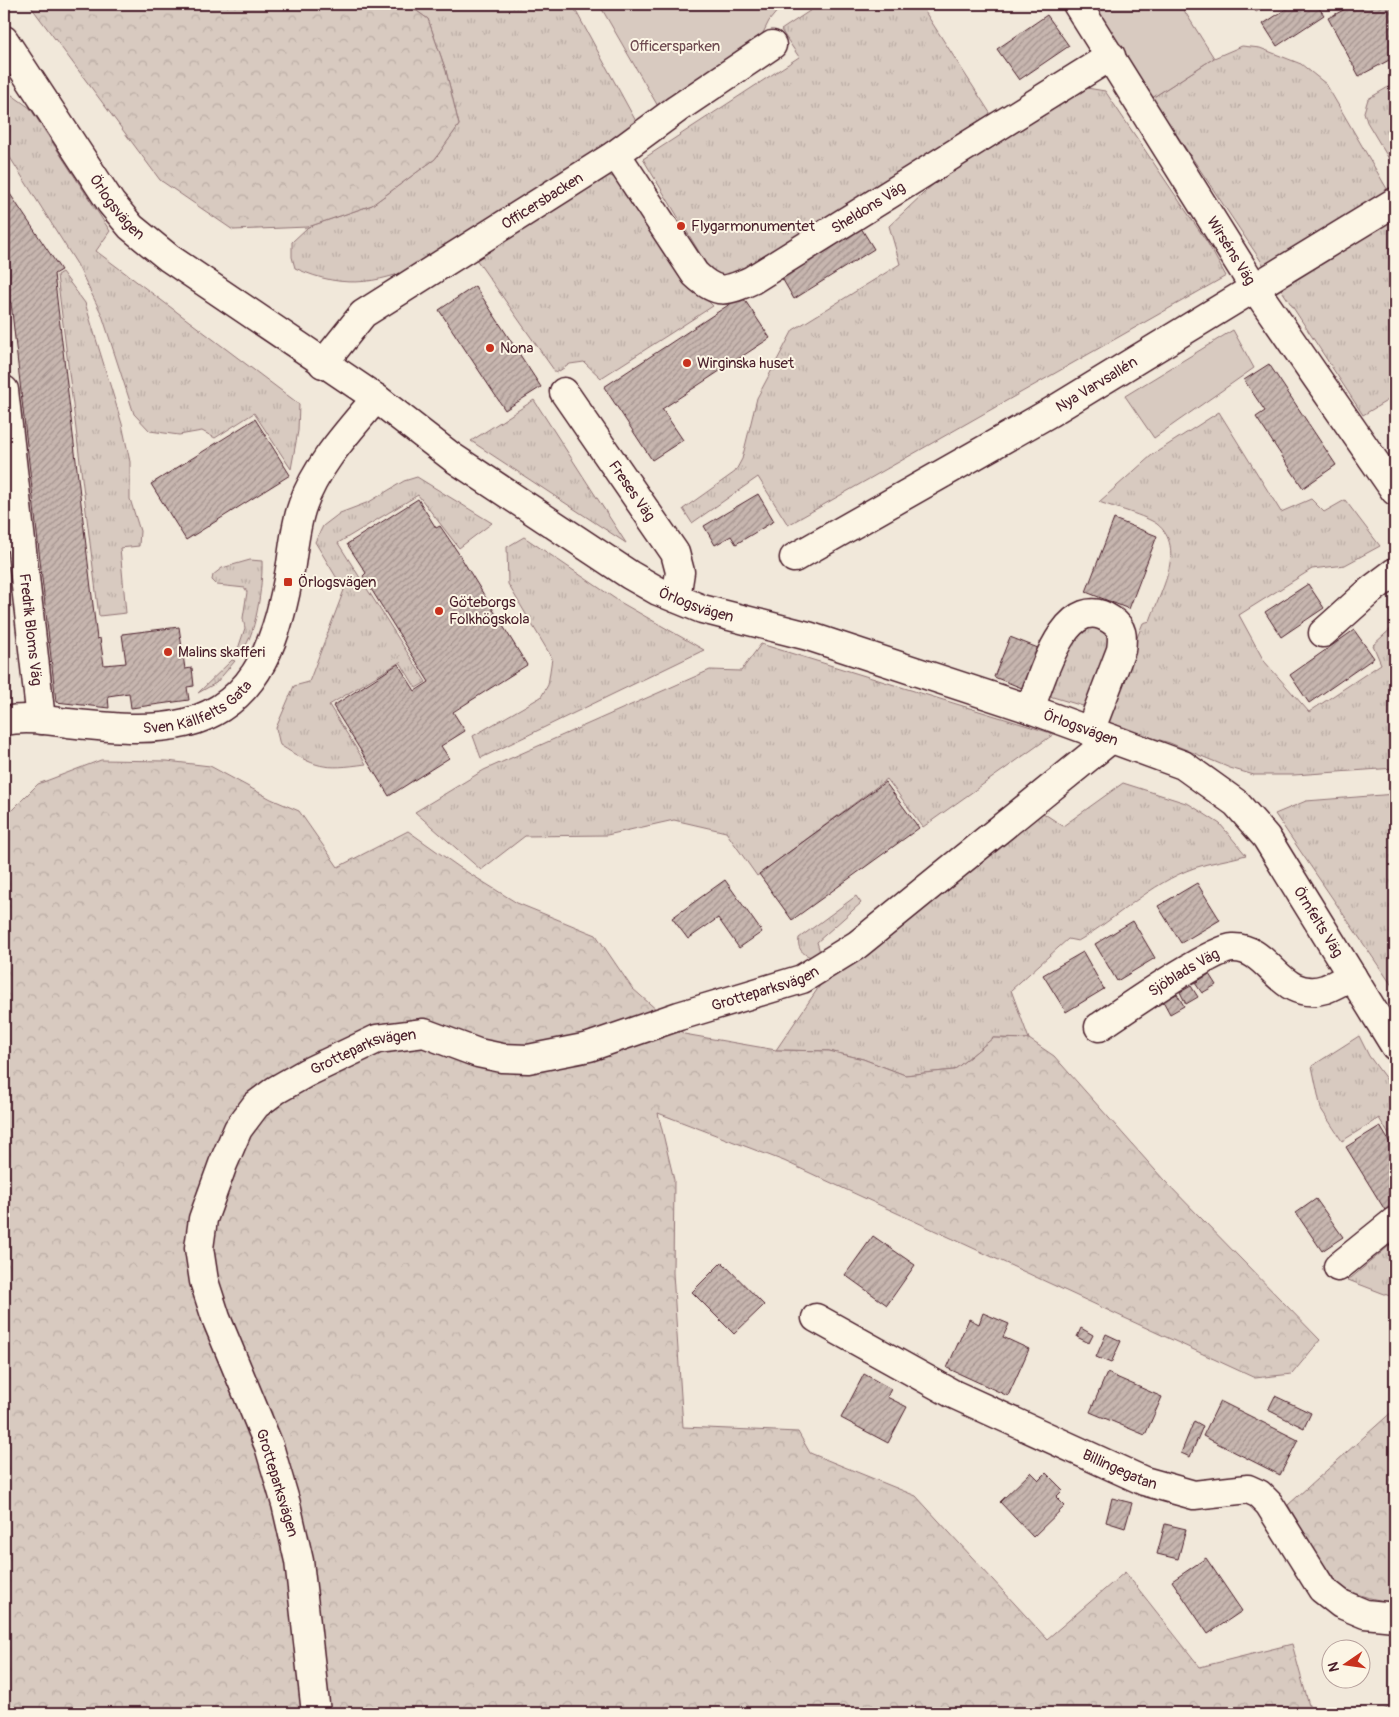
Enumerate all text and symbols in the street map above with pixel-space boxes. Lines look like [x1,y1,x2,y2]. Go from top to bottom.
park label: Officersparken [630,37,720,56]
street label: Officersbacken [498,168,587,234]
street label: Örlogsvägen [85,171,149,244]
street label: Sheldons Väg [828,177,909,238]
street label: Wirséns Väg [1203,213,1260,289]
place label: Flygarmonumentet [691,217,816,236]
marker: Flygarmonumentet [675,220,687,232]
place label: Nona [500,339,534,358]
marker: Nona [484,342,496,354]
street label: Nya Varvsallén [1052,352,1141,416]
place label: Wirginska huset [697,354,795,373]
marker: Wirginska huset [681,357,693,369]
street label: Freses Väg [605,457,660,525]
street label: Fredrik Bloms Väg [15,572,47,687]
place label: Örlogsvägen [298,573,376,592]
marker: Örlogsvägen [282,576,294,588]
street label: Örlogsvägen [656,583,736,626]
place label: Göteborgs Folkhögskola [449,593,530,629]
marker: Göteborgs Folkhögskola [433,605,445,617]
place label: Malins skafferi [178,643,266,662]
marker: Malins skafferi [162,646,174,658]
street label: Sven Källfelts Gata [142,676,256,738]
street label: Örlogsvägen [1041,705,1121,750]
street label: Örnfelts Väg [1289,883,1347,961]
street label: Sjöblads Väg [1145,944,1222,1001]
street label: Grotteparksvägen [709,961,822,1015]
street label: Grotteparksvägen [307,1025,417,1079]
street label: Grotteparksvägen [252,1427,302,1539]
street label: Billingegatan [1080,1445,1159,1494]
north arrow [1322,1640,1372,1690]
text: N [1324,1660,1343,1673]

